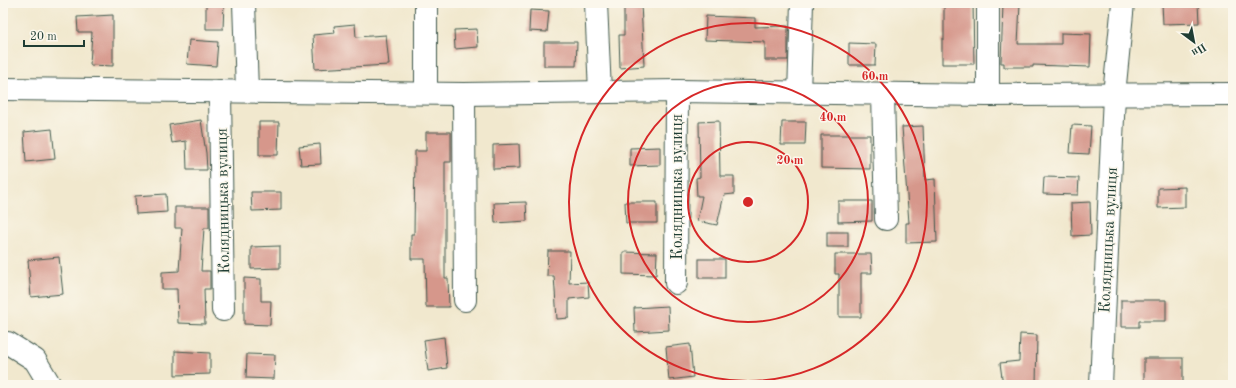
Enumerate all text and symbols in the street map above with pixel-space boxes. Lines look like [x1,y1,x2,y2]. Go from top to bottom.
scale bar [24,22,84,48]
north arrow [1174,22,1214,62]
text: 20 m [30,31,57,43]
text: Пн [1189,41,1208,58]
text: 60 m [862,71,889,83]
text: 40 m [820,112,847,124]
street label: Колядницька вулиця [670,114,686,260]
street label: Колядницька вулиця [215,128,233,274]
text: 20 m [777,155,804,167]
street label: Колядницька вулиця [1097,167,1121,313]
centre of rings [741,195,755,209]

